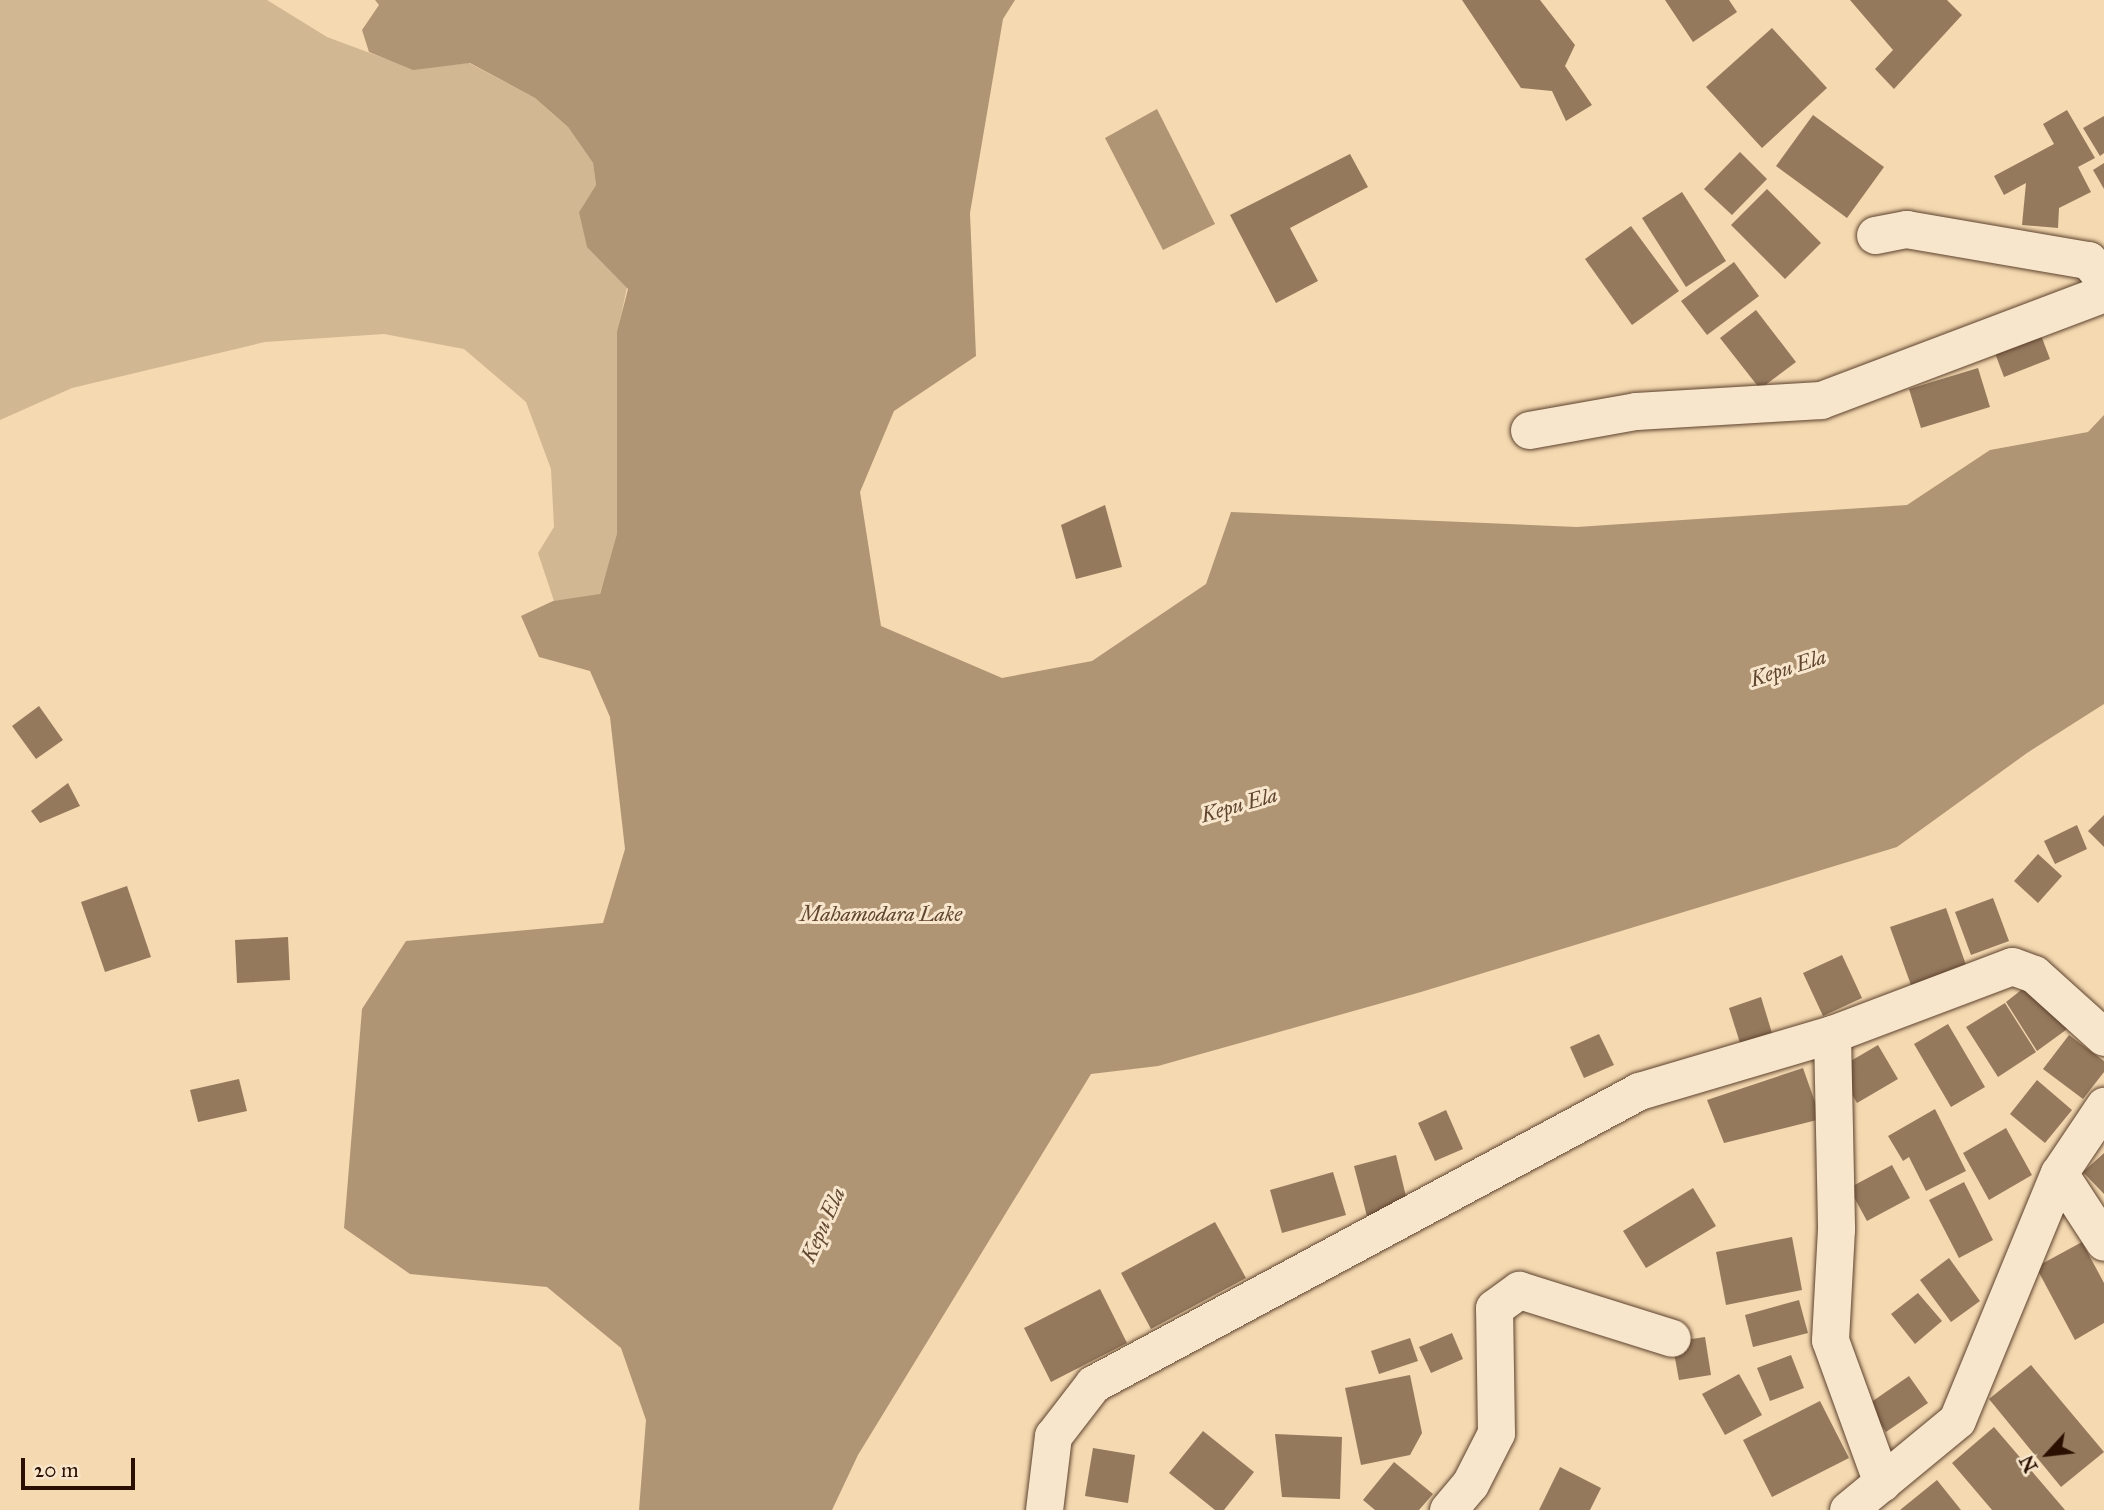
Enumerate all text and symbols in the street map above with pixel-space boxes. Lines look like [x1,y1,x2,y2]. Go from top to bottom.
water label: Kepu Ela [1747,644,1829,692]
water label: Kepu Ela [1198,782,1280,828]
water label: Mahamodara Lake [800,901,962,927]
water label: Kepu Ela [796,1184,850,1266]
north arrow [2013,1419,2083,1489]
scale bar [24,1444,138,1488]
text: N [2015,1451,2043,1476]
text: 20 m [34,1457,79,1483]

